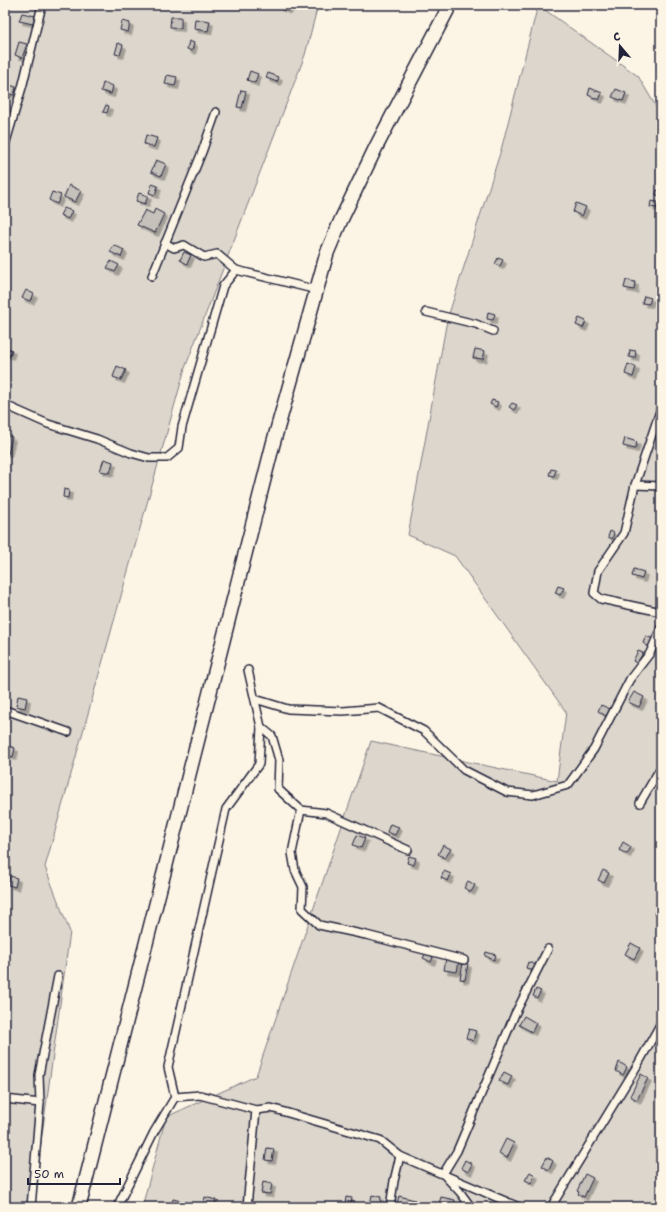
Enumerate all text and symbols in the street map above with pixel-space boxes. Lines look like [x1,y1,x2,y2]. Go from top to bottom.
north arrow [600,26,640,66]
text: С [611,29,623,45]
scale bar [28,1160,120,1186]
text: 50 m [34,1166,64,1182]

